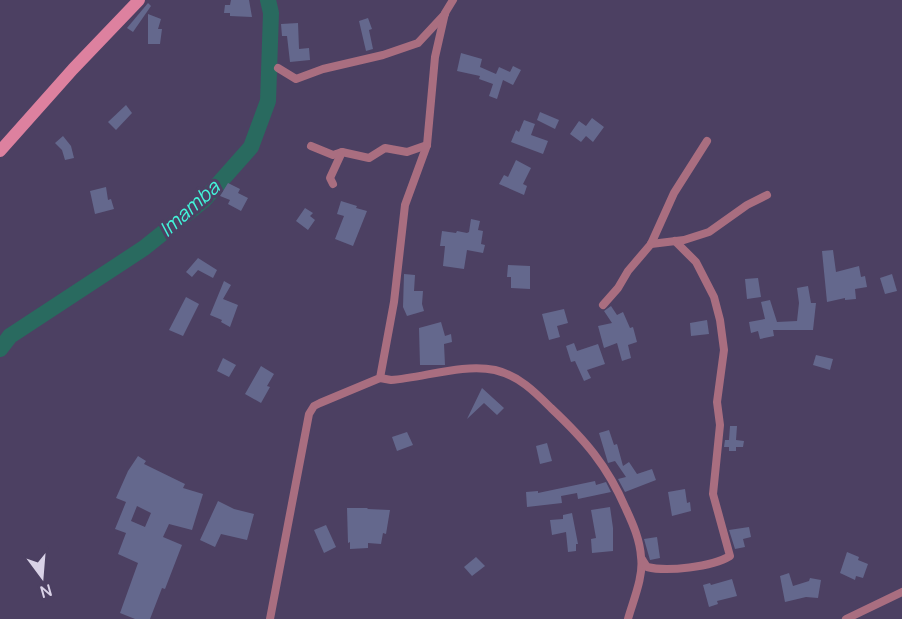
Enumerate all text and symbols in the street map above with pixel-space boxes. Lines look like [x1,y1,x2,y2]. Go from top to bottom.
water label: Imamba [153,173,226,242]
north arrow [12,547,72,607]
text: N [38,579,55,604]

